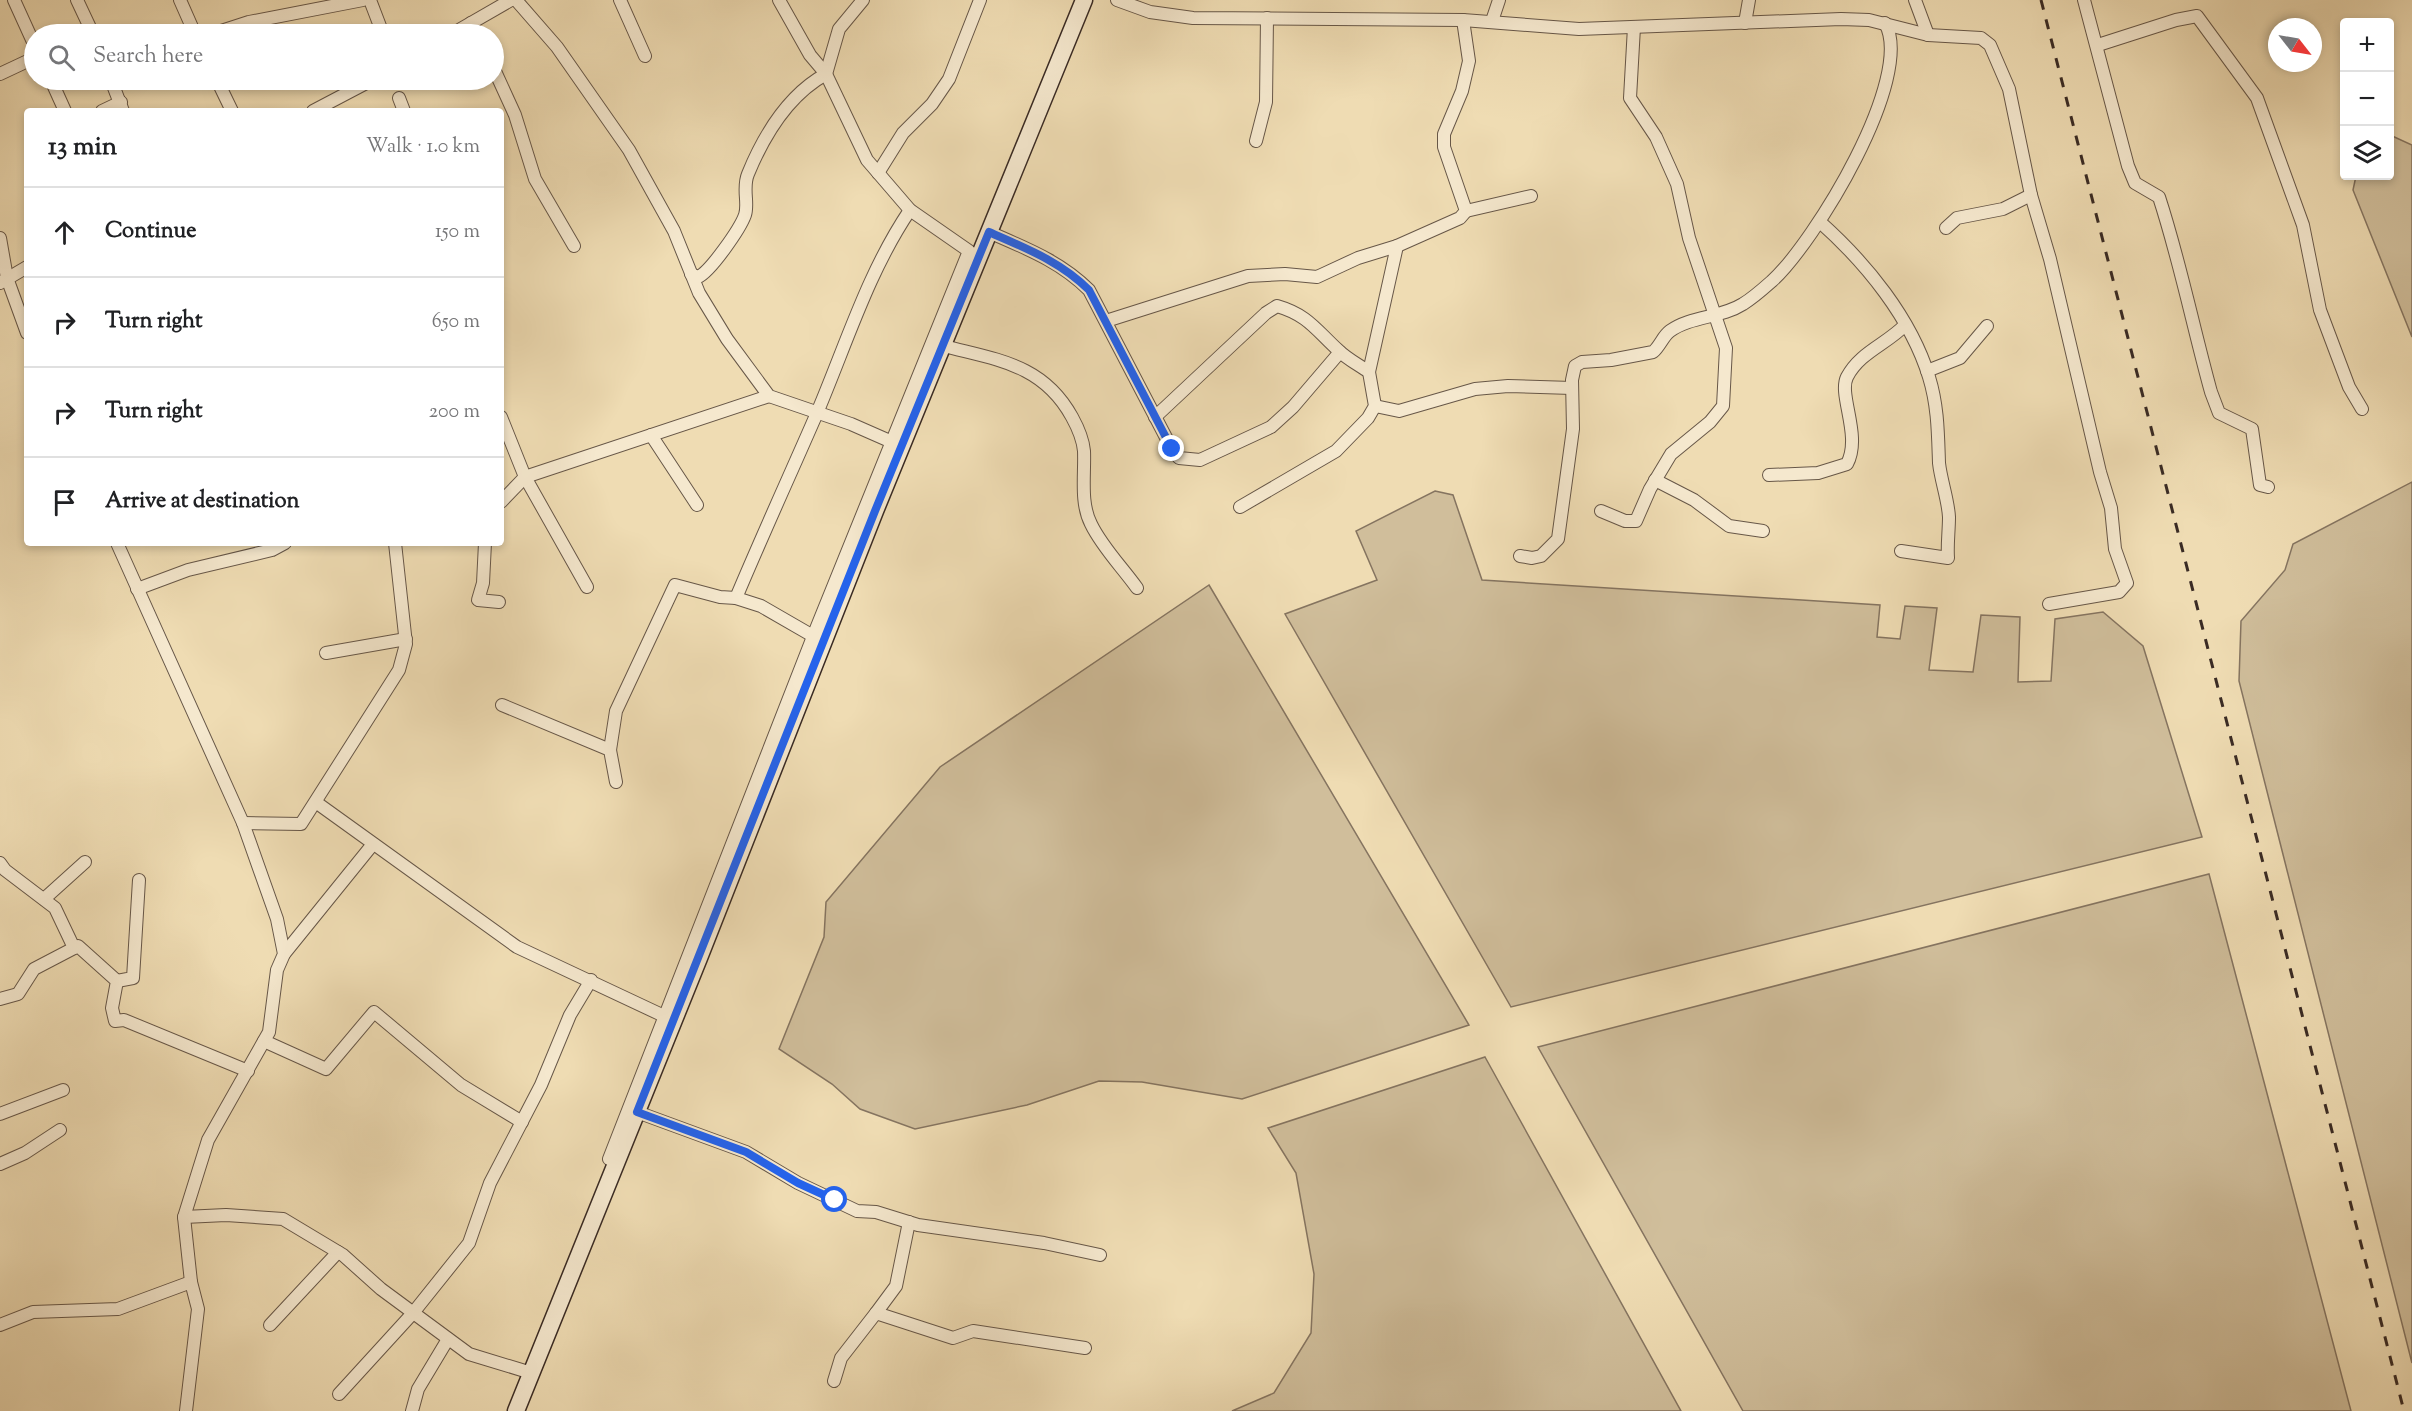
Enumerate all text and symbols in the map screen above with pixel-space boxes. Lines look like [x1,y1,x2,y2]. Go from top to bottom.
north arrow [2268,18,2322,72]
map controls [2340,18,2394,180]
button: + [2340,18,2394,72]
search box [24,24,504,90]
icon: search [45,41,78,74]
text: Search here [93,41,203,73]
button: − [2340,72,2394,126]
button: layers [2340,126,2394,180]
text: 13 min [48,129,117,166]
text: Walk · 1.0 km [366,133,480,162]
icon: ahead [48,216,81,249]
text: Continue [105,216,196,248]
text: 150 m [435,218,480,247]
icon: right [48,306,81,339]
text: Turn right [105,306,202,338]
text: 650 m [432,308,480,337]
icon: right [48,396,81,429]
text: Turn right [105,396,202,428]
text: 200 m [429,398,480,427]
route end [1158,435,1184,461]
icon: arrive [48,486,81,519]
text: Arrive at destination [105,486,300,518]
route start [821,1186,847,1212]

